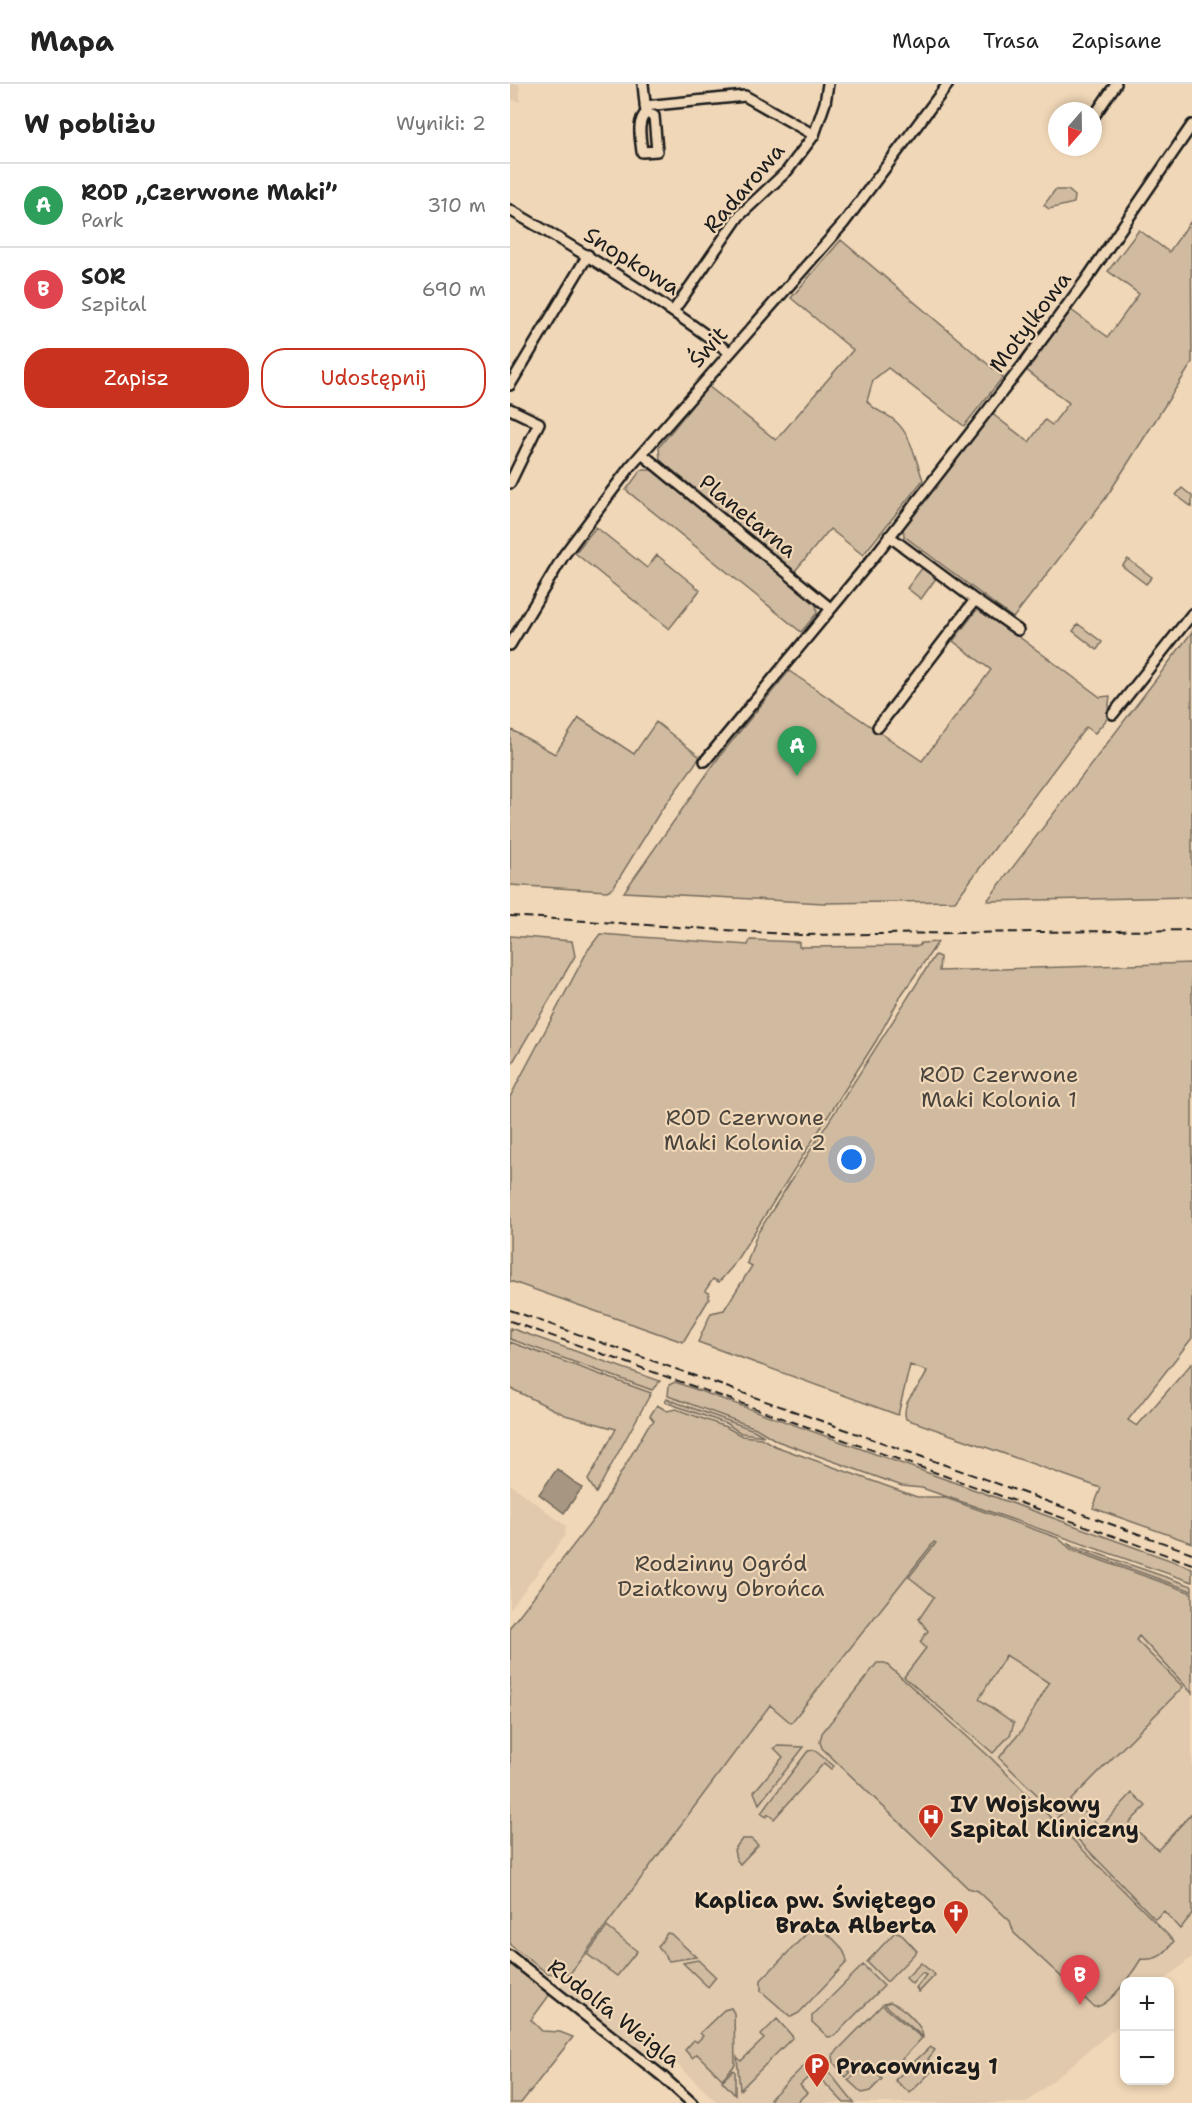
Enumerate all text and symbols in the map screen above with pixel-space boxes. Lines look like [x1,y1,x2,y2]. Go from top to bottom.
text: Mapa [30,22,114,60]
text: Mapa [892,27,950,55]
text: Trasa [983,27,1039,55]
text: Zapisane [1072,27,1162,55]
north arrow [1048,102,1102,156]
text: W pobliżu [24,106,156,141]
text: Wyniki: 2 [396,110,486,136]
street label: Radarowa [697,137,791,239]
text: ROD „Czerwone Maki” [81,178,337,207]
text: A [36,192,51,218]
text: 310 m [427,192,486,218]
text: Park [81,207,124,233]
street label: Snopkowa [579,220,686,302]
text: SOR [81,262,126,291]
street label: Motylkowa [982,265,1078,379]
text: B [37,276,50,302]
text: 690 m [422,276,486,302]
text: Szpital [81,291,147,317]
street label: Świt [682,320,734,374]
button: Zapisz [24,348,249,408]
button: Udostępnij [261,348,486,408]
street label: Planetarna [693,468,803,565]
pin: A [778,726,816,776]
park label: ROD Czerwone Maki Kolonia 1 [920,1060,1078,1114]
park label: ROD Czerwone Maki Kolonia 2 [664,1103,826,1157]
your location [837,1145,866,1174]
park label: Rodzinny Ogród Działkowy Obrońca [618,1549,825,1603]
place label: IV Wojskowy Szpital Kliniczny [950,1790,1139,1844]
hospital icon: IV Wojskowy Szpital Kliniczny [916,1802,946,1840]
place label: Kaplica pw. Świętego Brata Alberta [694,1884,936,1940]
church icon: Kaplica pw. Świętego Brata Alberta [941,1898,971,1936]
street label: Rudolfa Weigla [542,1952,687,2074]
pin: B [1060,1956,1100,2005]
map controls [1120,1977,1174,2085]
button: + [1120,1977,1174,2031]
button: − [1120,2031,1174,2085]
parking icon: Pracowniczy 1 [802,2051,832,2089]
place label: Pracowniczy 1 [836,2052,998,2081]

